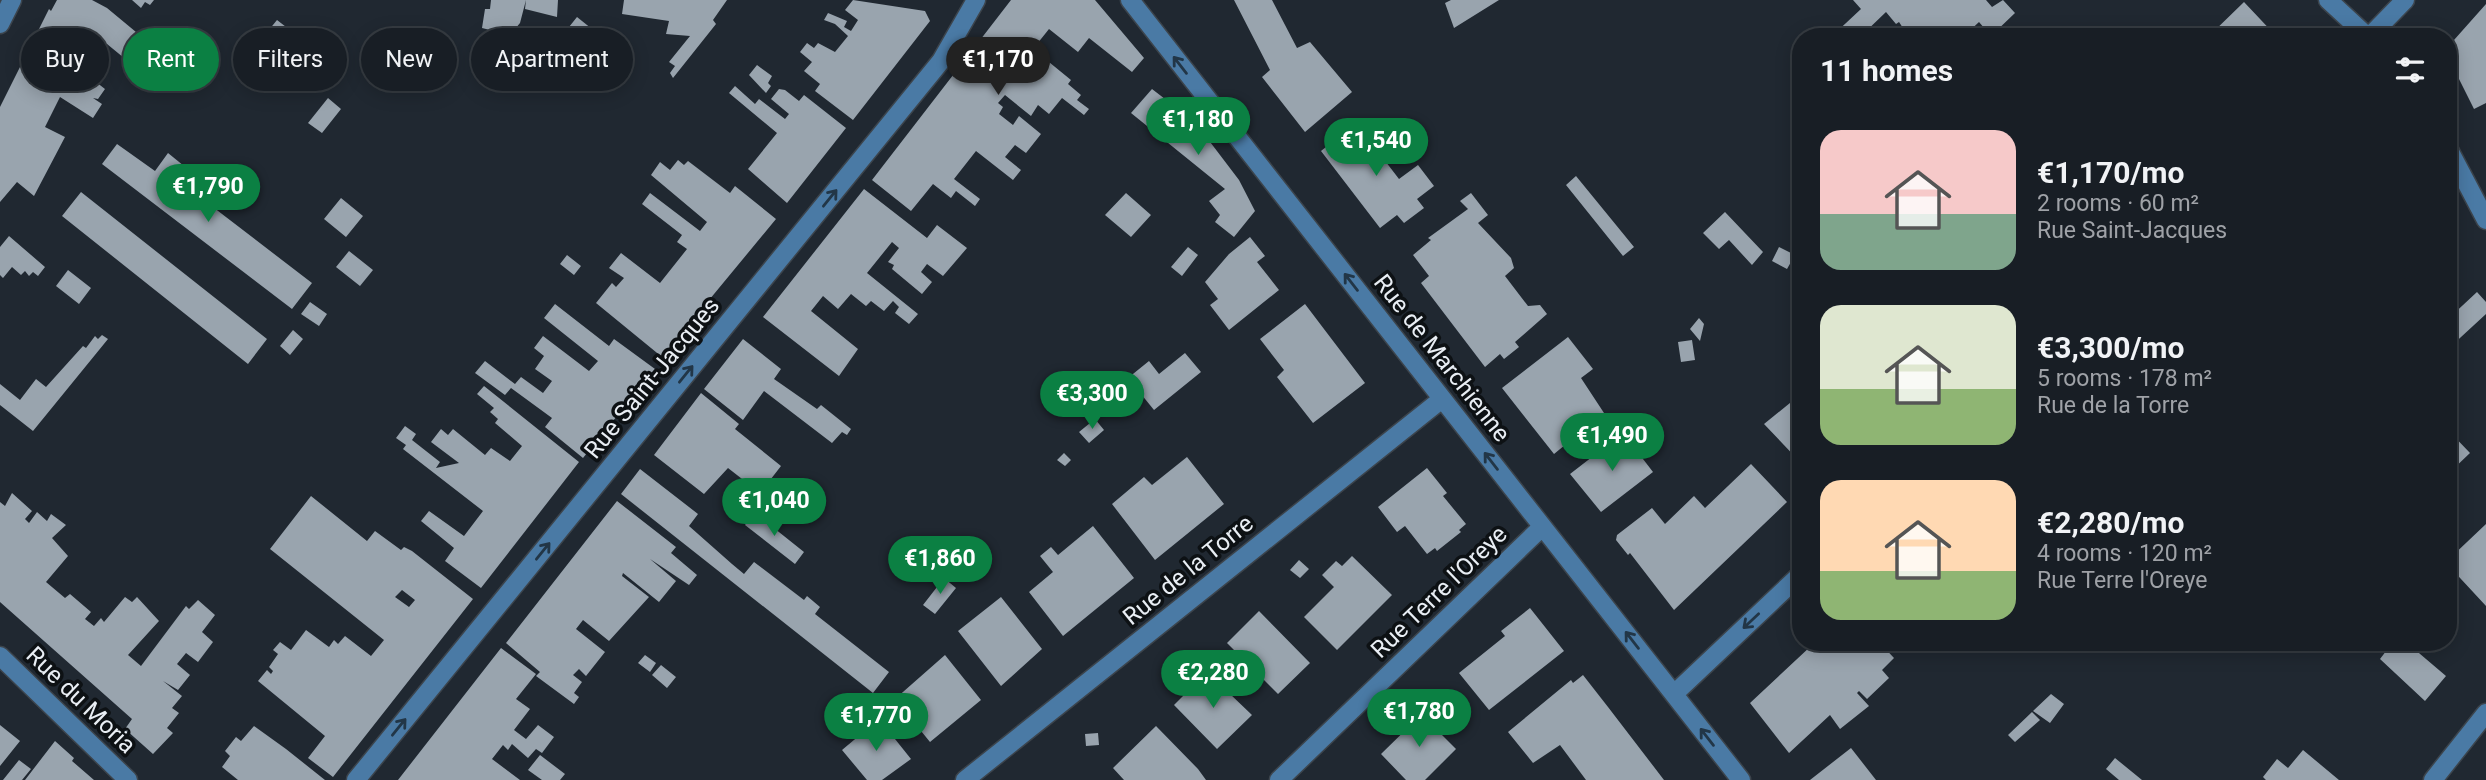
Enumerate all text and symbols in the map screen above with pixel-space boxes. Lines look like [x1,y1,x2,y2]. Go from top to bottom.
chip: Buy [21,28,109,91]
chip: Rent [123,28,219,91]
chip: Filters [233,28,347,91]
chip: New [361,28,457,91]
chip: Apartment [471,28,633,91]
pin: €1,170 [941,38,1055,97]
text: €1,170 [962,46,1034,73]
icon: filters [2391,51,2429,89]
text: 11 homes [1820,53,1953,88]
one-way arrow [1173,56,1188,74]
pin: €1,180 [1141,97,1255,157]
text: €1,180 [1162,106,1234,133]
pin: €1,540 [1319,118,1433,178]
text: €1,540 [1340,127,1412,154]
text: €1,170/mo [2037,155,2185,190]
icon: home [1876,158,1960,242]
pin: €1,790 [151,164,265,224]
text: €1,790 [172,173,244,200]
one-way arrow [822,189,838,207]
text: 2 rooms · 60 m² [2037,190,2199,217]
text: Rue Saint-Jacques [2037,217,2227,244]
street label: Rue de Marchienne [1368,269,1516,447]
one-way arrow [1343,274,1358,292]
street label: Rue Saint-Jacques [579,292,725,464]
text: €3,300/mo [2037,330,2185,365]
icon: home [1876,333,1960,417]
text: 5 rooms · 178 m² [2037,365,2212,392]
one-way arrow [679,366,694,384]
pin: €3,300 [1035,372,1149,431]
text: €3,300 [1056,380,1128,407]
text: Rue de la Torre [2037,392,2189,419]
pin: €1,490 [1555,414,1669,473]
text: €1,490 [1576,422,1648,449]
one-way arrow [1484,453,1499,471]
pin: €1,040 [717,478,831,538]
text: €1,040 [738,487,810,514]
text: €2,280/mo [2037,505,2185,540]
icon: home [1876,508,1960,592]
street label: Rue de la Torre [1117,509,1259,631]
street label: Rue Terre l'Oreye [1365,520,1513,664]
pin: €1,860 [883,536,997,596]
text: 4 rooms · 120 m² [2037,540,2212,567]
one-way arrow [535,542,551,560]
text: €1,860 [904,545,976,572]
text: Rue Terre l'Oreye [2037,567,2207,594]
one-way arrow [1743,612,1760,629]
one-way arrow [1624,632,1639,650]
street label: Rue du Moria [21,641,141,759]
pin: €2,280 [1156,650,1270,710]
text: €2,280 [1177,659,1249,686]
pin: €1,780 [1362,690,1476,749]
pin: €1,770 [819,694,933,753]
text: €1,780 [1383,698,1455,725]
text: €1,770 [840,702,912,729]
one-way arrow [392,719,407,737]
one-way arrow [1700,728,1715,747]

